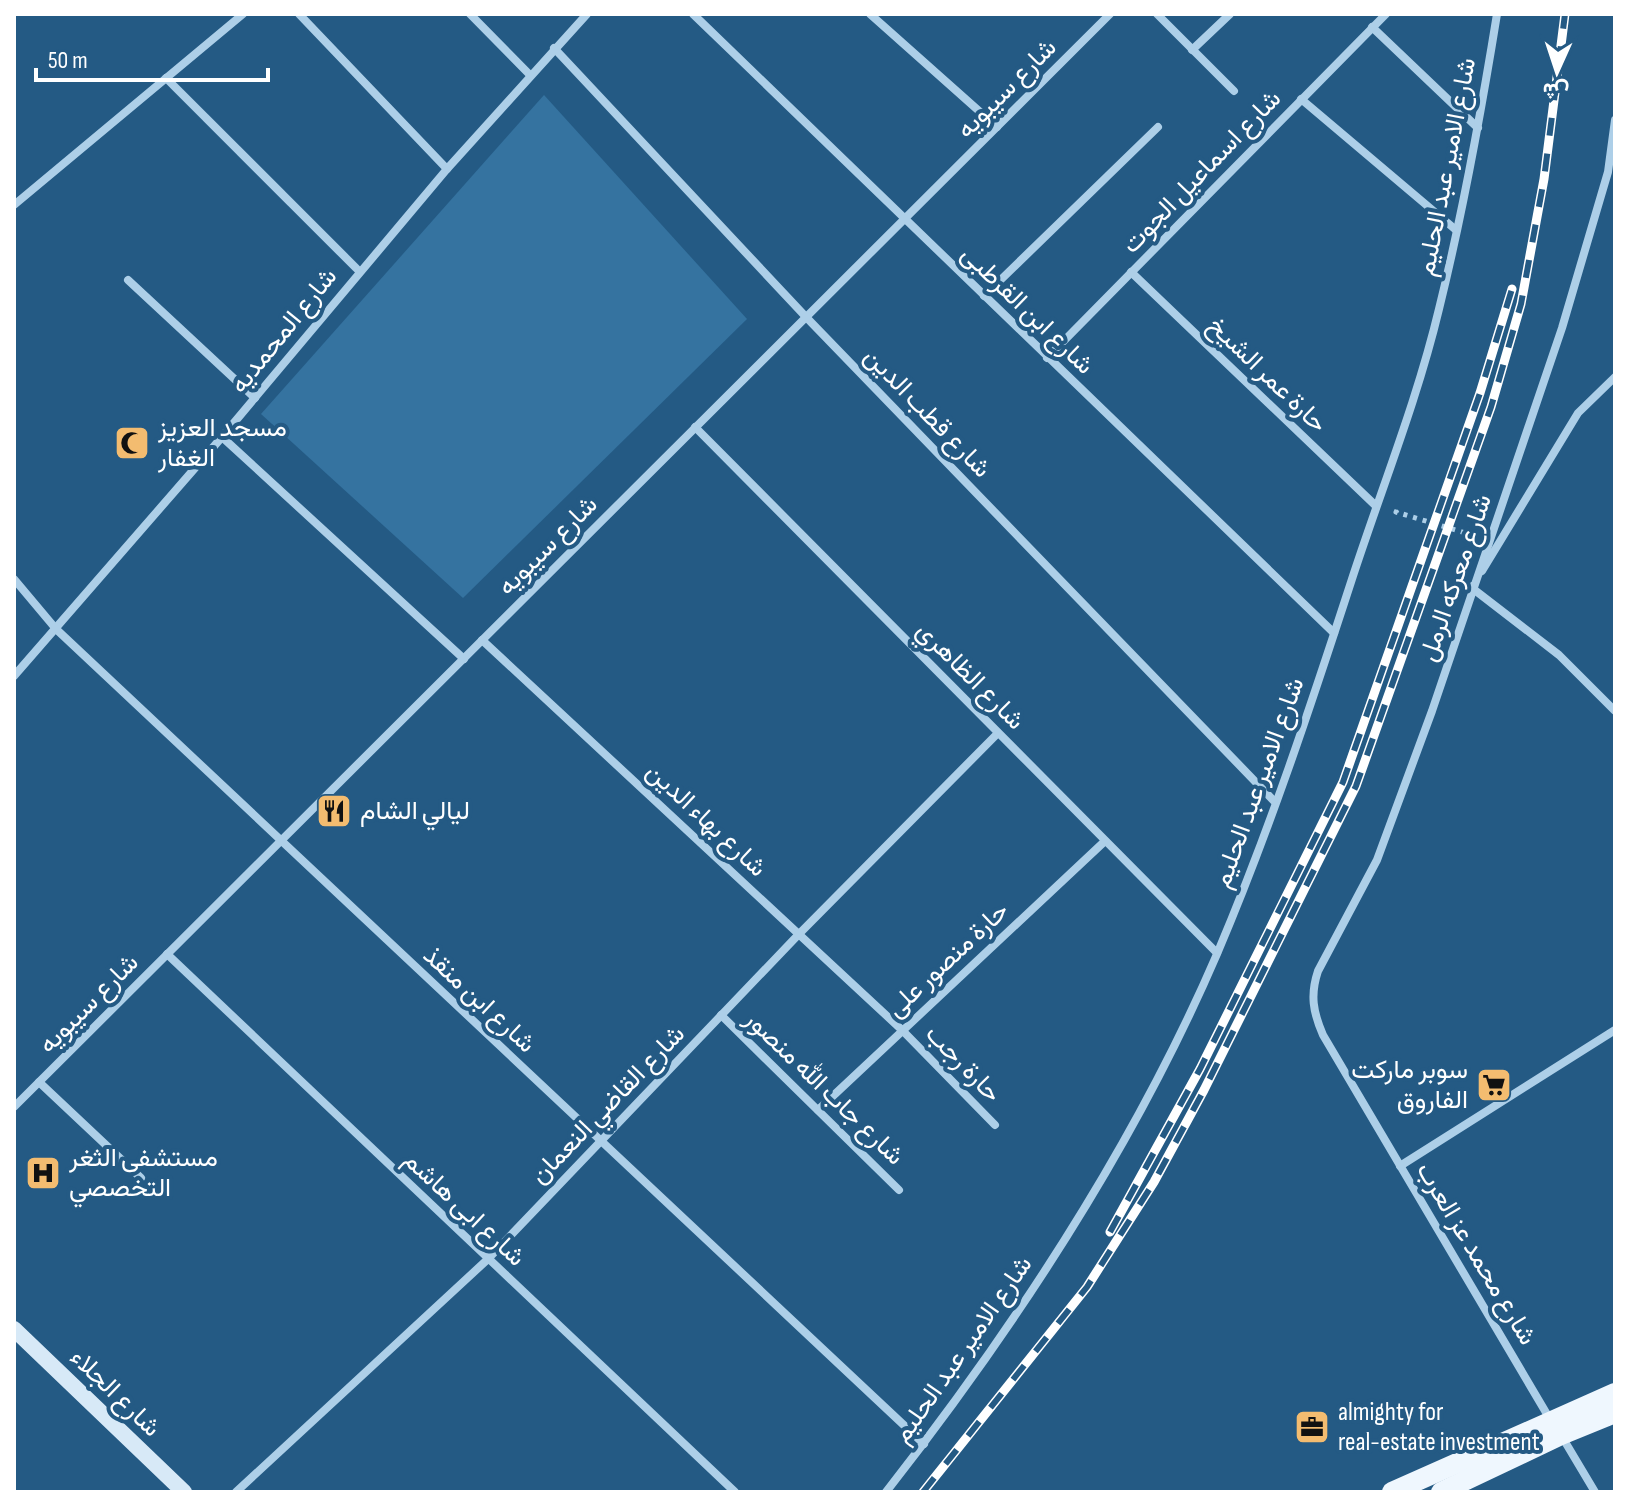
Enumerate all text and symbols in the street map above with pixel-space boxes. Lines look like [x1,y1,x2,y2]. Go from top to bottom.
scale bar [36,32,268,82]
north arrow [1517,32,1597,112]
street label: شارع سيبويه [951,33,1064,146]
text: 50 m [48,46,88,75]
street label: شارع الامير عبد الحليم [1411,55,1484,279]
text: ش [1542,76,1570,105]
street label: شارع اسماعيل الجوت [1116,84,1289,261]
street label: شارع ابن القرطبى [953,239,1100,382]
street label: شارع المحمديه [224,262,345,401]
street label: حارة عمر الشيخ [1200,310,1333,440]
street label: شارع قطب الدين [856,341,997,485]
place label: مسجد العزيز الغفار [157,413,287,474]
mosque icon: مسجد العزيز الغفار [113,424,151,462]
street label: شارع سيبويه [492,490,605,603]
street label: شارع معركه الرمل [1413,490,1500,666]
street label: شارع الظاهري [906,615,1031,740]
street label: شارع الامير عبد الحليم [1207,674,1312,893]
street label: شارع بهاء الدين [639,756,773,884]
restaurant icon: ليالي الشام [315,792,353,830]
place label: ليالي الشام [360,796,470,831]
street label: حارة منصور على [881,896,1015,1024]
street label: شارع ابن منقذ [416,940,542,1061]
street label: شارع سيبويه [33,948,146,1061]
street label: شارع جاب الله منصور [736,1003,911,1173]
street label: شارع القاضي النعمان [524,1019,695,1194]
street label: حارة رجب [919,1019,1007,1109]
place label: سوبر ماركت الفاروق [1351,1055,1468,1116]
supermarket icon: سوبر ماركت الفاروق [1475,1066,1513,1104]
place label: مستشفى الثغر التخصصي [68,1143,218,1208]
street label: شارع ابى هاشم [396,1145,531,1274]
hospital icon: مستشفى الثغر التخصصي [24,1154,62,1192]
street label: شارع محمد عز العرب [1408,1157,1543,1352]
street label: شارع الامير عبد الحليم [887,1250,1040,1450]
street label: شارع الجلاء [63,1342,167,1444]
place label: almighty for real-estate investment [1338,1397,1540,1458]
office icon: almighty for real-estate investment [1293,1408,1331,1446]

